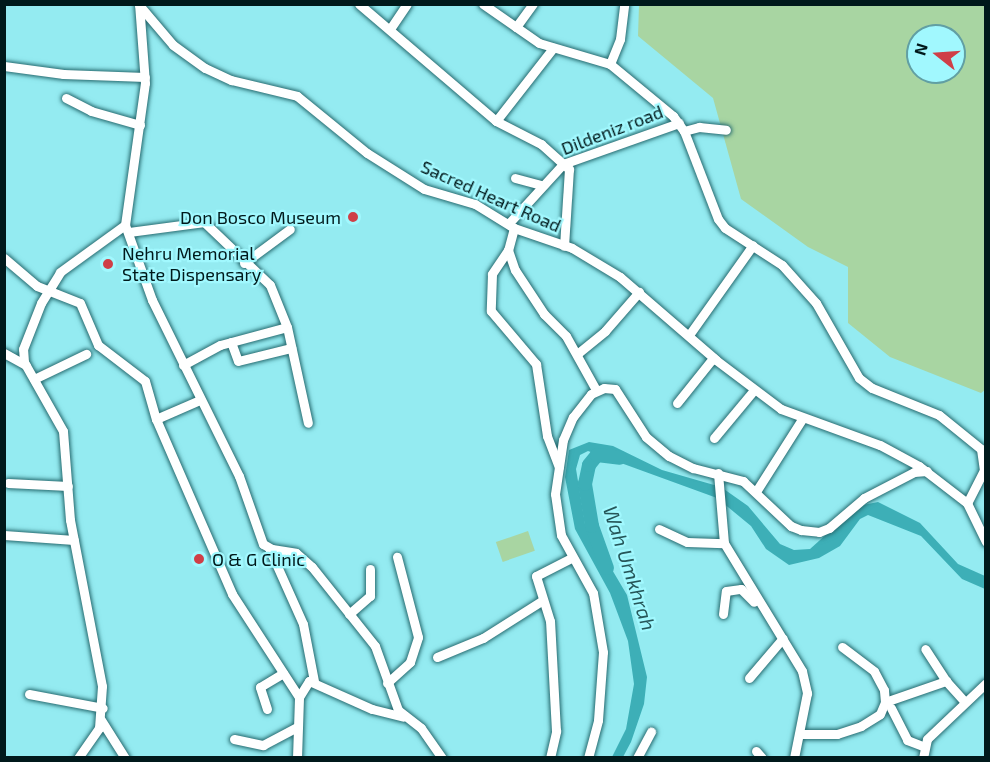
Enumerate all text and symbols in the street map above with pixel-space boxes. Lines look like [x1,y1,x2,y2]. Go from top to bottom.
north arrow [906,24,966,84]
text: N [909,41,931,57]
street label: Dildeniz road [558,101,666,159]
street label: Sacred Heart Road [418,155,564,237]
place label: Don Bosco Museum [180,206,341,228]
marker: Don Bosco Museum [346,210,360,224]
place label: Nehru Memorial State Dispensary [122,243,261,286]
marker: Nehru Memorial State Dispensary [99,255,117,273]
water label: Wah Umkhrah [599,503,661,633]
place label: O & G Clinic [212,548,305,570]
marker: O & G Clinic [190,550,208,568]

